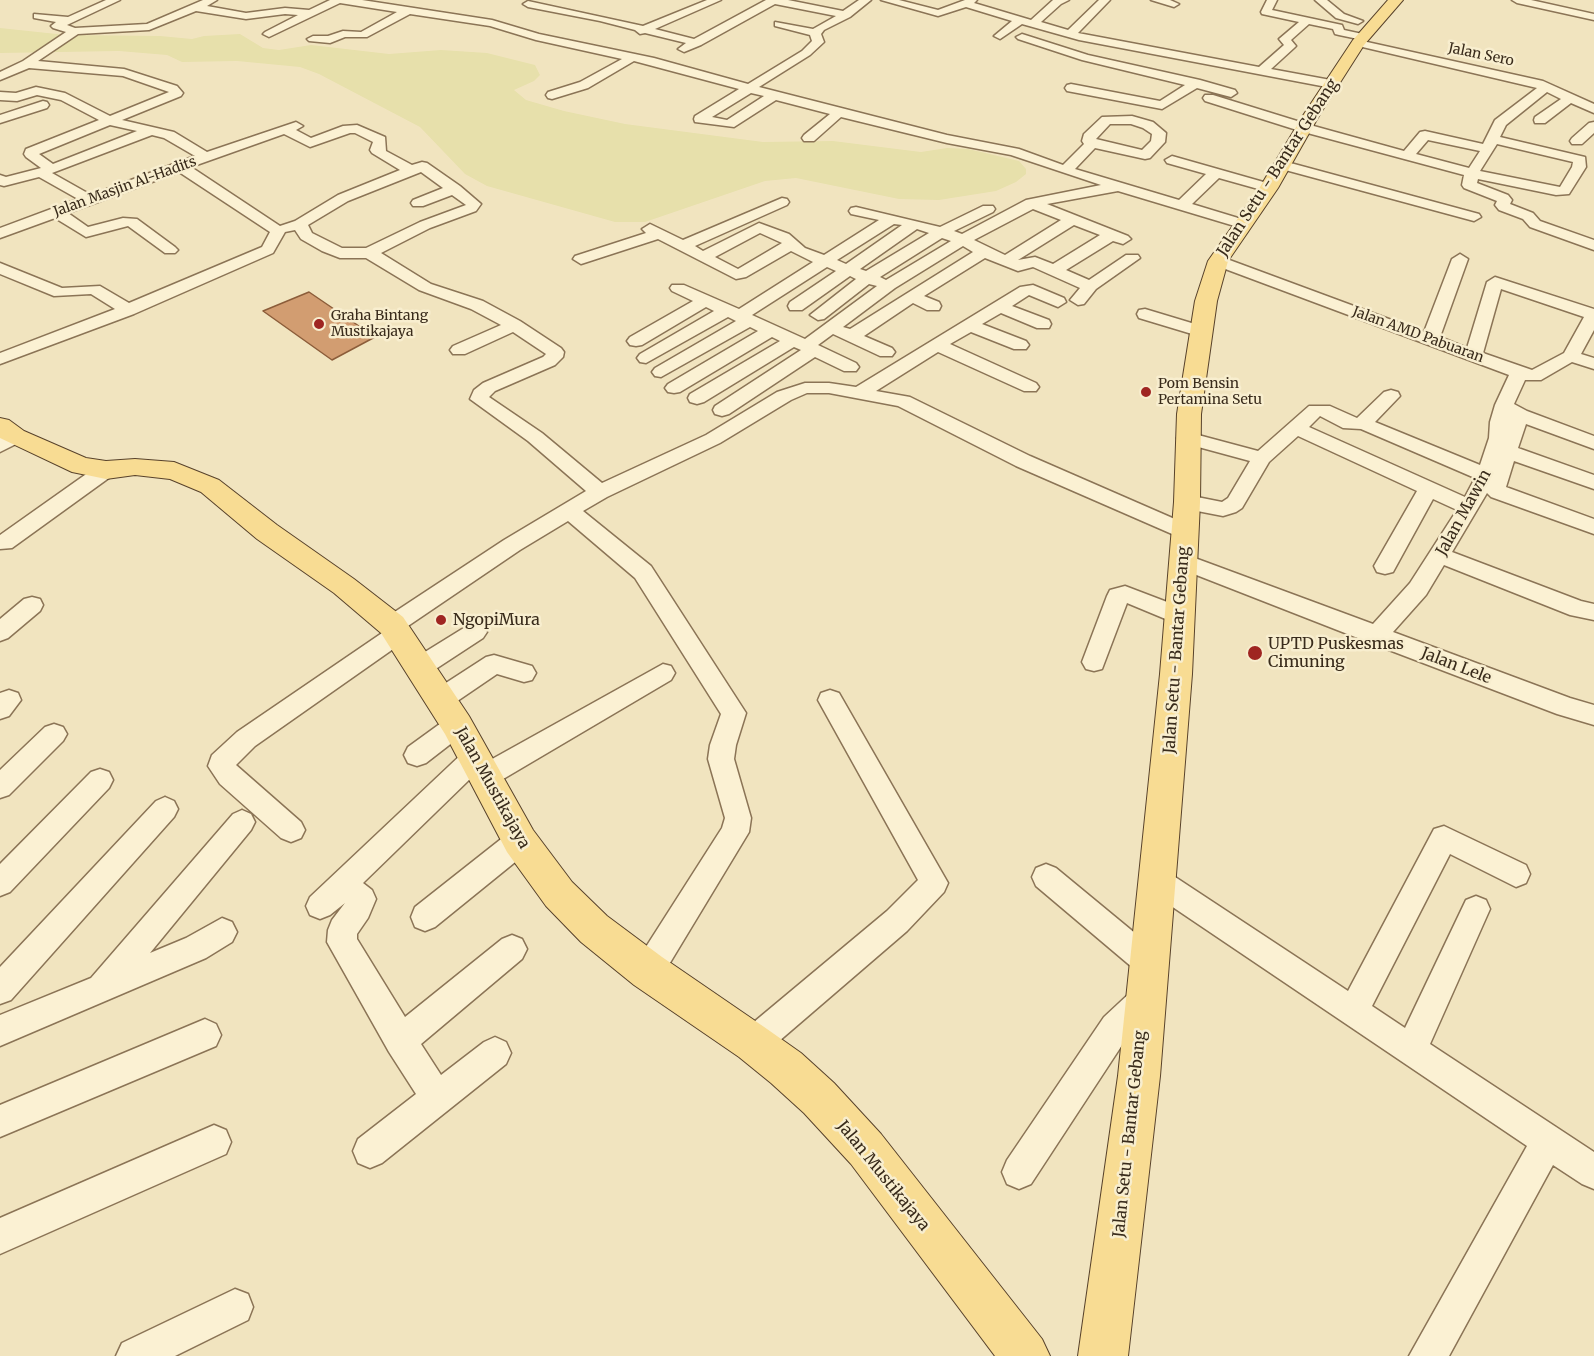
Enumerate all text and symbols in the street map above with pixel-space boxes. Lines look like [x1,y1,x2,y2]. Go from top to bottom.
street label: Jalan Sero [1447,40,1515,70]
street label: Jalan Setu - Bantar Gebang [1213,76,1343,260]
street label: Jalan Masjin Al-Hadits [51,153,199,221]
street label: Jalan AMD Pabuaran [1350,303,1486,367]
place label: Graha Bintang Mustikajaya [331,308,428,340]
marker: Graha Bintang Mustikajaya [312,317,326,331]
place label: Pom Bensin Pertamina Setu [1158,376,1262,408]
marker: Pom Bensin Pertamina Setu [1139,385,1153,399]
street label: Jalan Mawin [1432,466,1496,560]
street label: Jalan Setu - Bantar Gebang [1160,546,1194,754]
place label: NgopiMura [453,610,540,630]
marker: NgopiMura [434,613,448,627]
place label: UPTD Puskesmas Cimuning [1268,634,1404,672]
marker: UPTD Puskesmas Cimuning [1246,644,1264,662]
street label: Jalan Lele [1418,644,1494,688]
street label: Jalan Mustikajaya [451,724,533,852]
street label: Jalan Setu - Bantar Gebang [1110,1030,1150,1238]
street label: Jalan Mustikajaya [833,1117,933,1235]

